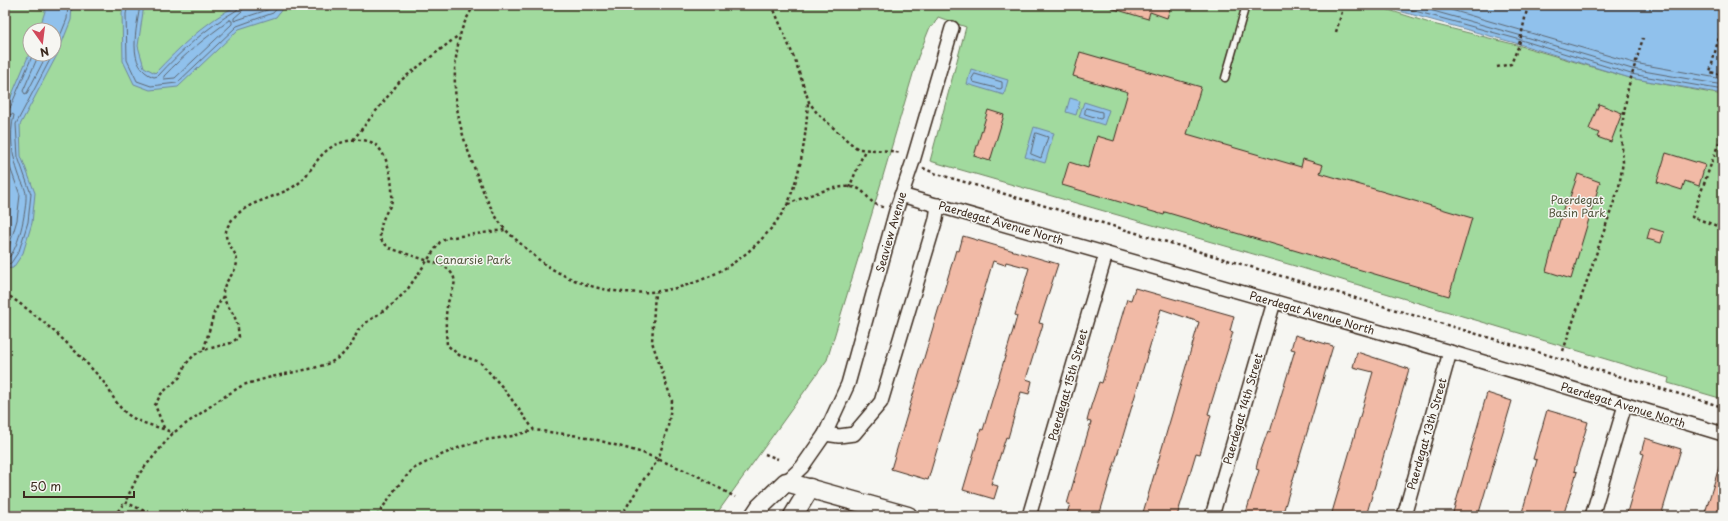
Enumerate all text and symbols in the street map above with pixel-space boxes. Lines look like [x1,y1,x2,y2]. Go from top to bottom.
north arrow [22,22,62,62]
text: N [38,43,51,62]
street label: Seaview Avenue [871,190,910,274]
park label: Paerdegat Basin Park [1548,191,1606,221]
street label: Paerdegat Avenue North [937,196,1066,249]
park label: Canarsie Park [435,251,511,268]
street label: Paerdegat Avenue North [1248,286,1377,339]
street label: Paerdegat 15th Street [1043,326,1092,443]
street label: Paerdegat 14th Street [1218,351,1267,467]
street label: Paerdegat 13th Street [1402,375,1451,492]
street label: Paerdegat Avenue North [1559,377,1688,432]
scale bar [24,473,134,499]
text: 50 m [30,477,61,495]

